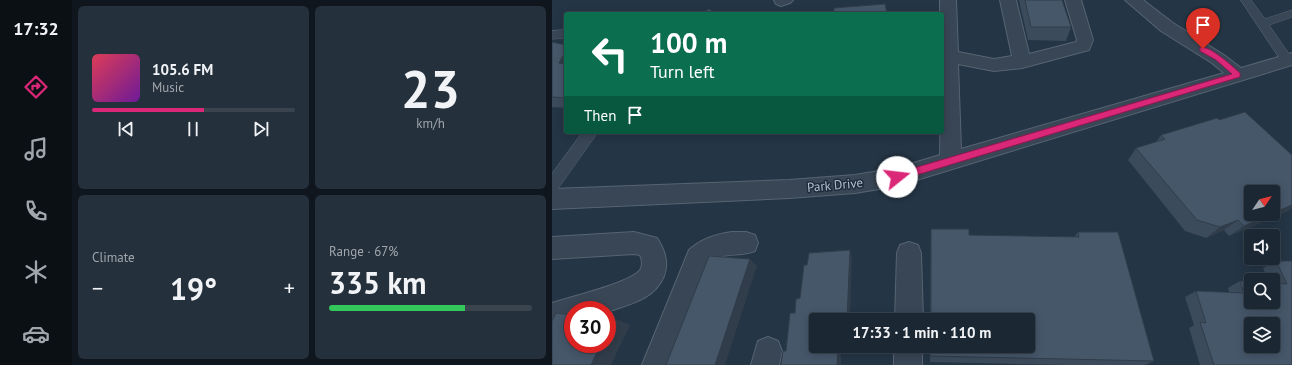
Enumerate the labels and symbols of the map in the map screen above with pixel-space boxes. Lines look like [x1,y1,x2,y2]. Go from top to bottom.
pin [1186,8,1220,49]
position arrow [876,156,918,198]
street label: Park Drive [806,174,864,196]
north arrow [1244,185,1280,221]
speed limit sign: 30 [564,301,616,353]

